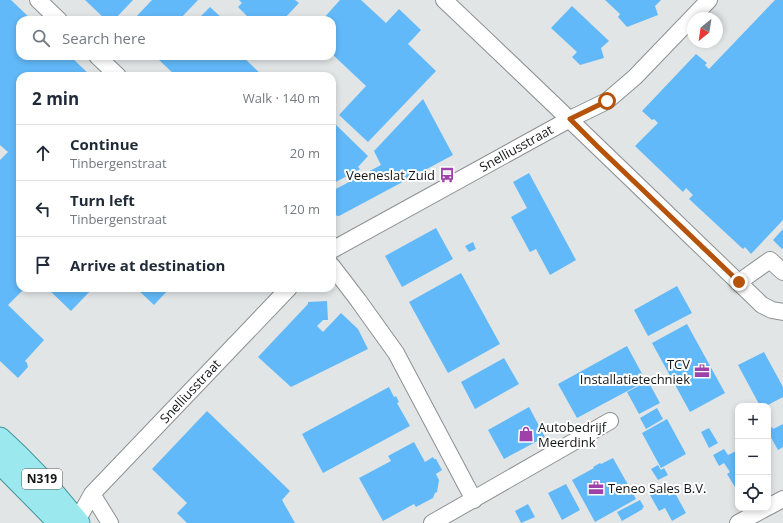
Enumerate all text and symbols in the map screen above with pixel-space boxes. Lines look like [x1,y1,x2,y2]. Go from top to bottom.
north arrow [687,12,723,48]
search box [16,16,336,60]
icon: search [30,27,52,49]
text: Search here [62,28,146,48]
text: 2 min [32,87,79,110]
text: Walk · 140 m [243,89,320,107]
route start [598,92,616,110]
street label: Snelliusstraat [476,120,556,176]
text: Continue [70,134,138,154]
icon: ahead [32,142,54,164]
text: 20 m [290,144,320,162]
text: Tinbergenstraat [70,154,167,172]
place label: Veeneslat Zuid [346,166,435,184]
bus stop icon: Veeneslat Zuid [438,166,456,184]
text: Turn left [70,190,135,210]
icon: left [32,198,54,220]
text: 120 m [282,200,320,218]
text: Tinbergenstraat [70,210,167,228]
icon: arrive [32,254,54,276]
text: Arrive at destination [70,255,225,275]
route end [730,273,748,291]
street label: Snelliusstraat [156,355,225,427]
place label: TCV Installatietechniek [580,355,690,388]
office icon: TCV Installatietechniek [693,362,711,380]
map controls [735,403,771,511]
button: + [735,403,771,439]
place label: Autobedrijf Meerdink [538,418,607,451]
shop icon: Autobedrijf Meerdink [517,425,535,443]
button: − [735,439,771,475]
road number: N319 [22,469,62,489]
button: locate [735,475,771,511]
office icon: Teneo Sales B.V. [587,479,605,497]
place label: Teneo Sales B.V. [608,479,706,497]

